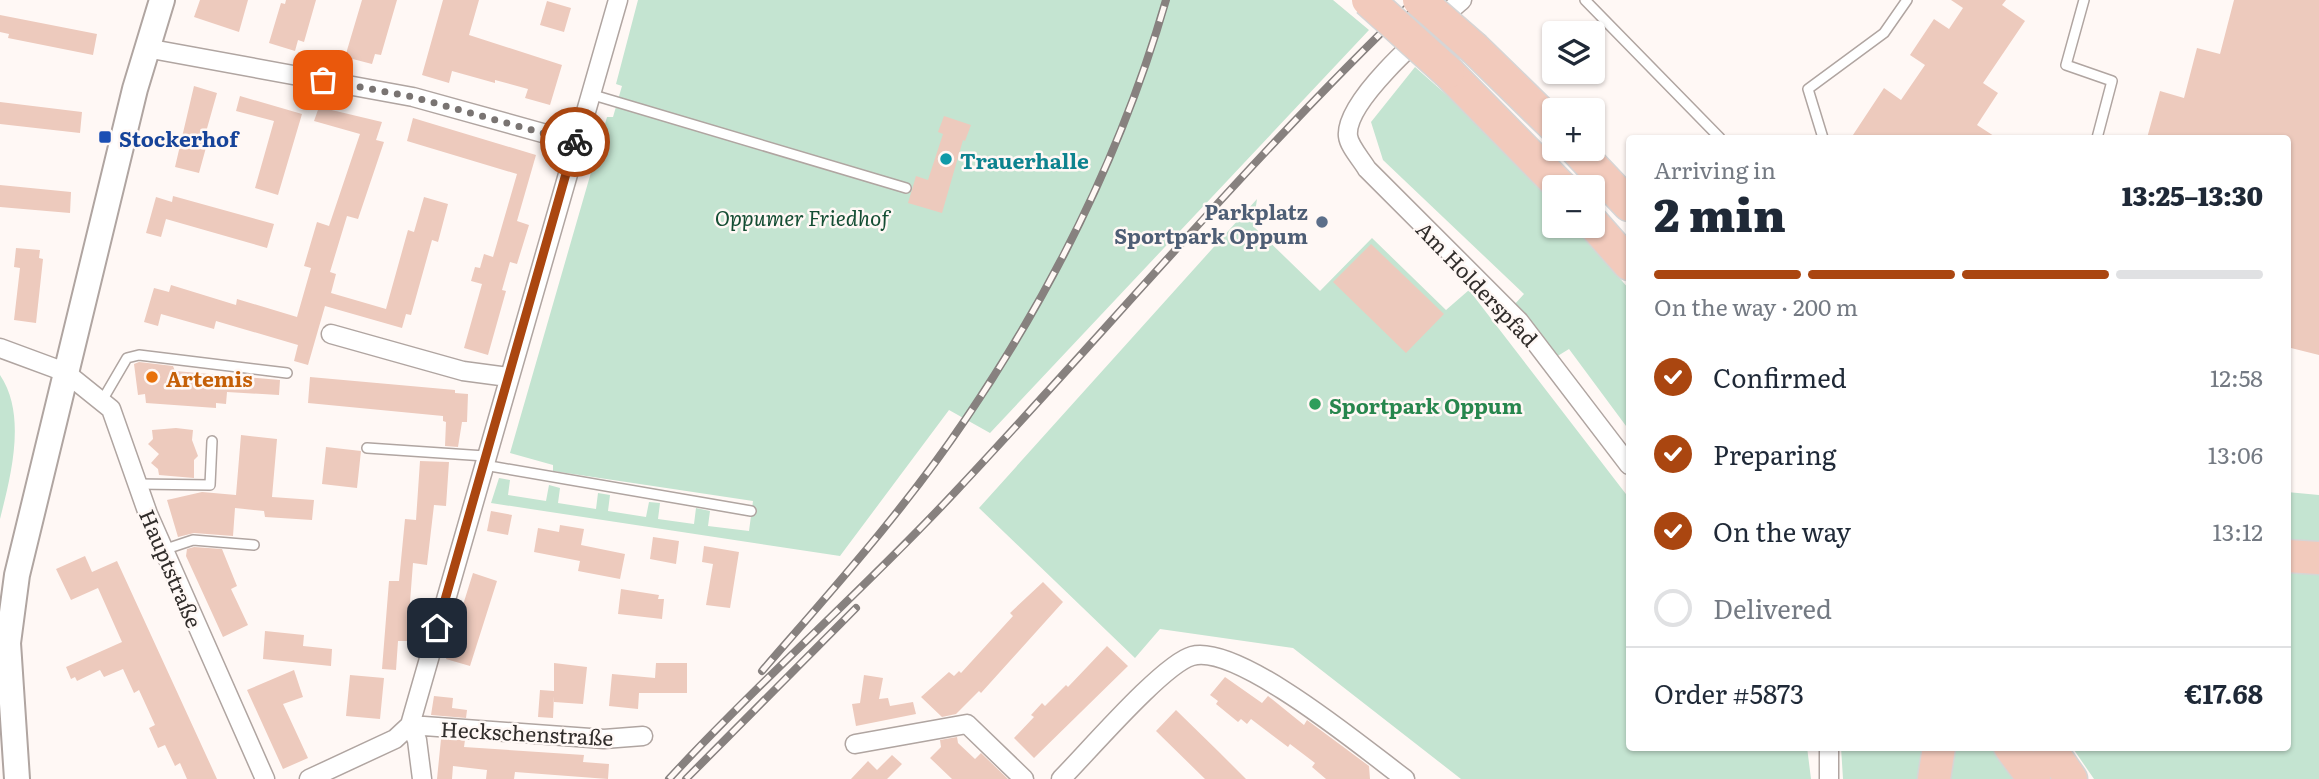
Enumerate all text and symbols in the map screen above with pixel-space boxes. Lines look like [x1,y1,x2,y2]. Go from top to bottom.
map controls [1542,21,1605,238]
button: layers [1542,21,1605,84]
pin [293,50,353,110]
icon: bag [304,61,342,99]
button: + [1542,98,1605,161]
courier [540,107,610,177]
place label: Stockerhof [119,122,240,153]
icon: bike [556,123,594,161]
marker: Stockerhof [97,129,113,145]
place label: Trauerhalle [960,144,1089,175]
marker: Trauerhalle [938,151,954,167]
text: Arriving in [1654,152,1776,186]
button: − [1542,175,1605,238]
text: 13:25–13:30 [2122,175,2263,214]
text: 2 min [1654,178,1786,246]
place label: Parkplatz Sportpark Oppum [1114,195,1308,250]
park label: Oppumer Friedhof [715,201,891,232]
street label: Am Holderspfad [1410,213,1546,353]
marker: Parkplatz Sportpark Oppum [1314,214,1330,230]
text: On the way · 200 m [1654,289,1858,323]
text: Confirmed [1713,357,1847,396]
icon: check [1654,358,1692,396]
text: 12:58 [2210,360,2263,394]
place label: Artemis [166,362,253,393]
marker: Artemis [144,369,160,385]
place label: Sportpark Oppum [1329,389,1523,420]
marker: Sportpark Oppum [1307,396,1323,412]
text: Preparing [1713,434,1836,473]
icon: check [1654,435,1692,473]
text: 13:06 [2208,437,2263,471]
street label: Hauptstraße [133,504,211,632]
text: On the way [1713,511,1851,550]
icon: check [1654,512,1692,550]
text: 13:12 [2212,514,2263,548]
text: Delivered [1713,588,1832,627]
pin [407,598,467,658]
icon: home [418,609,456,647]
text: Order #5873 [1654,673,1804,712]
text: €17.68 [2184,673,2263,712]
street label: Heckschenstraße [440,712,614,752]

